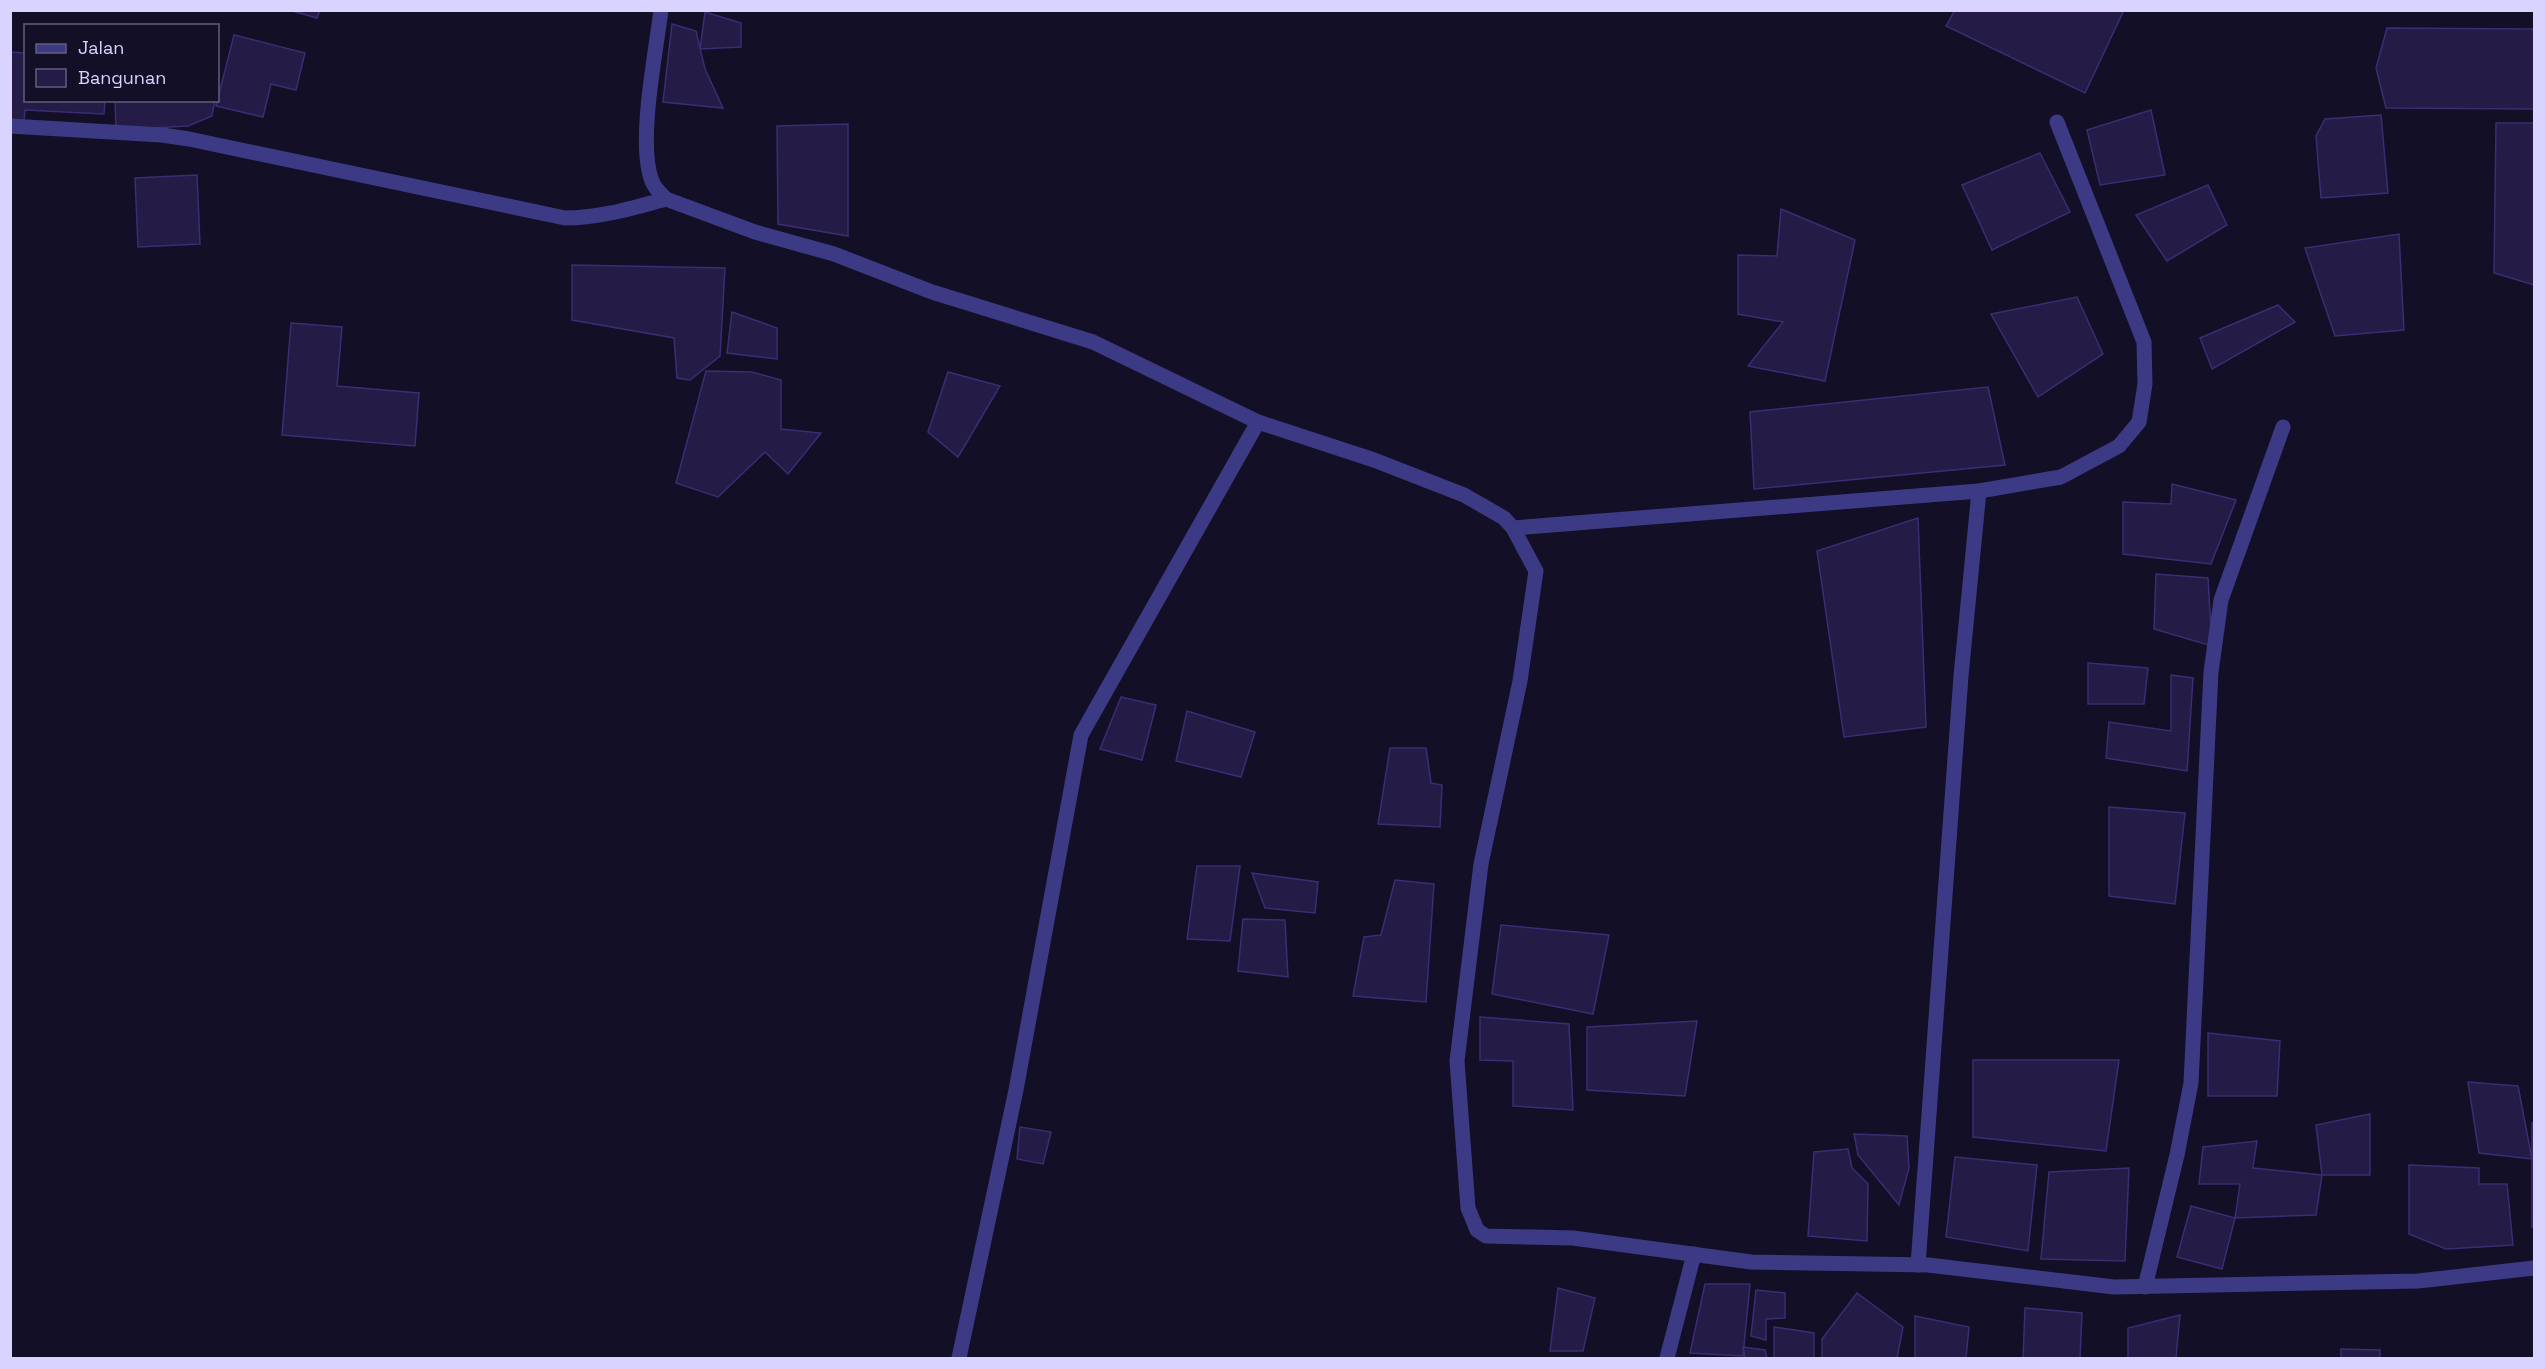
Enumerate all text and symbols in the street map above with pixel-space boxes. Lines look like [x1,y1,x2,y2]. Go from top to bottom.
legend [24,24,219,102]
text: Jalan [78,36,124,59]
text: Bangunan [78,66,166,89]

